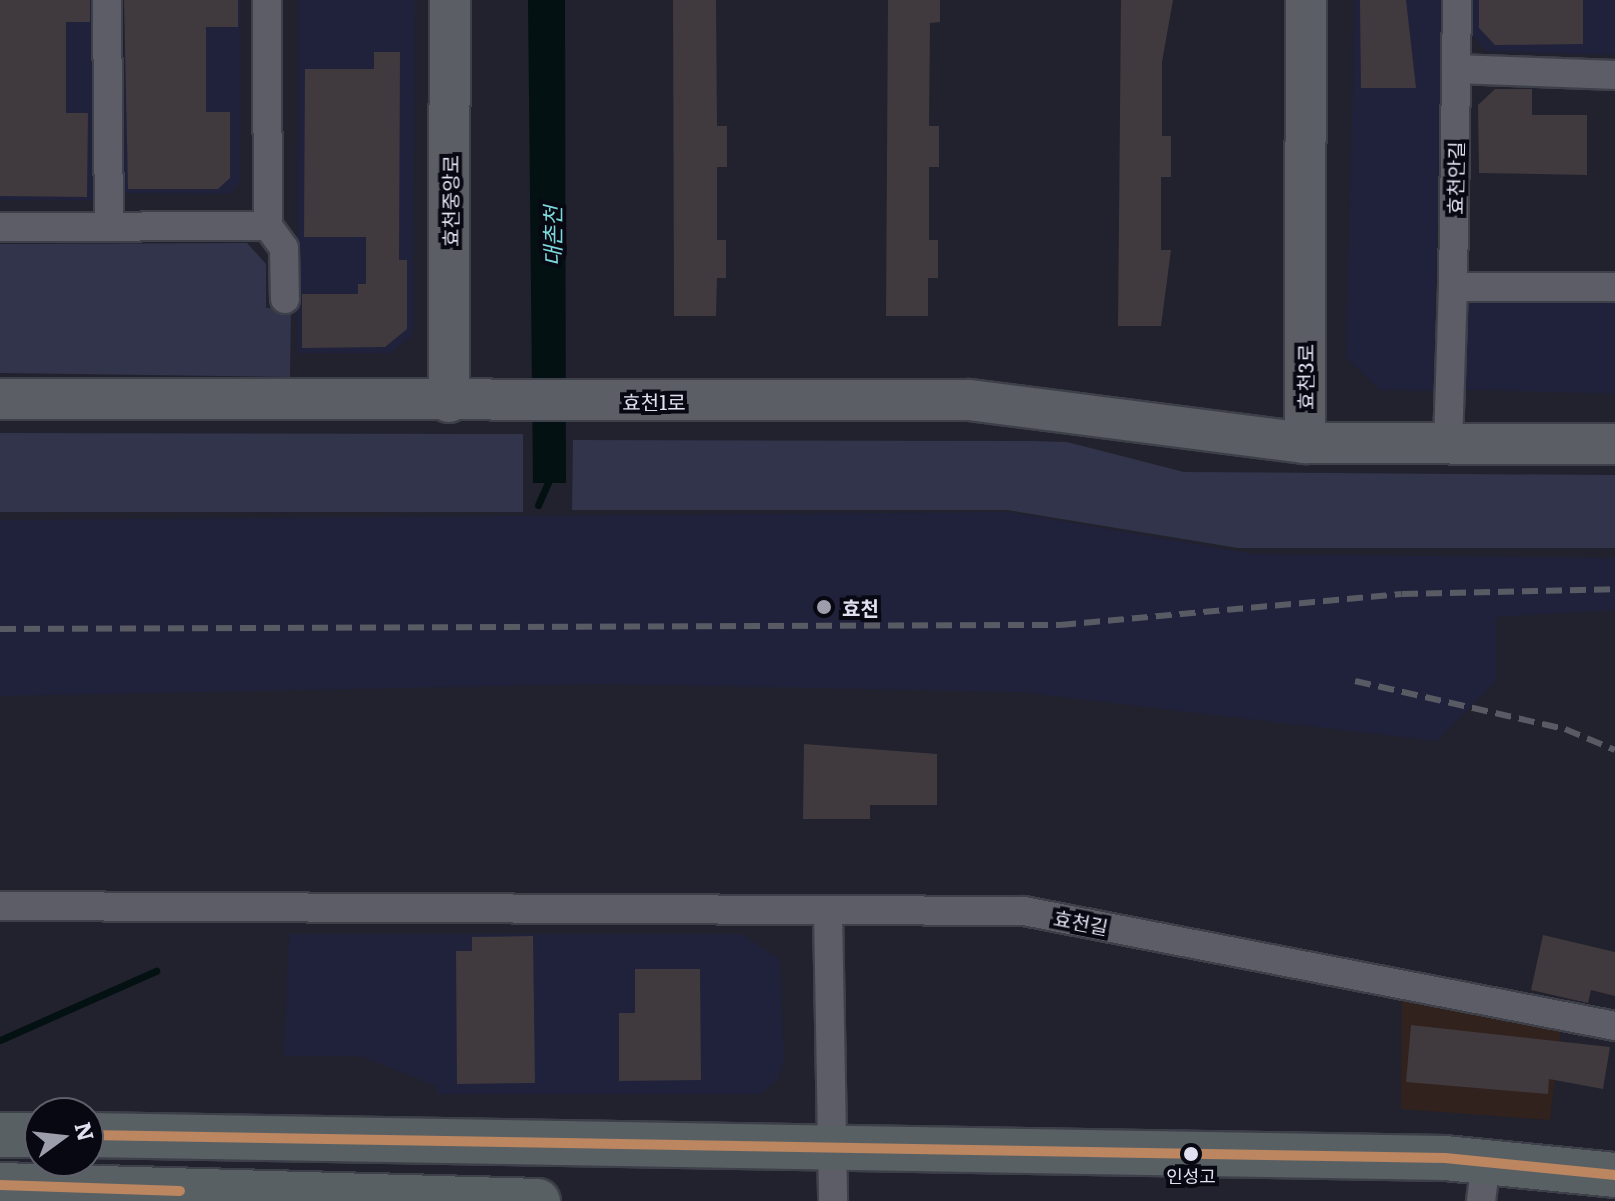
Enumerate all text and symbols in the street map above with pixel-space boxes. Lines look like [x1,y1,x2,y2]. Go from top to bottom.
street label: 효천안길 [1442,141,1468,215]
street label: 효천중앙로 [438,155,462,247]
water label: 대촌천 [539,206,565,266]
street label: 효천3로 [1293,344,1317,410]
street label: 효천1로 [622,389,686,413]
place label: 효천 [842,595,879,619]
marker: 효천 [813,596,835,618]
street label: 효천길 [1052,905,1110,939]
north arrow [24,1097,104,1177]
text: N [67,1118,104,1144]
marker: 인성고 [1183,1146,1199,1162]
place label: 인성고 [1166,1165,1216,1187]

